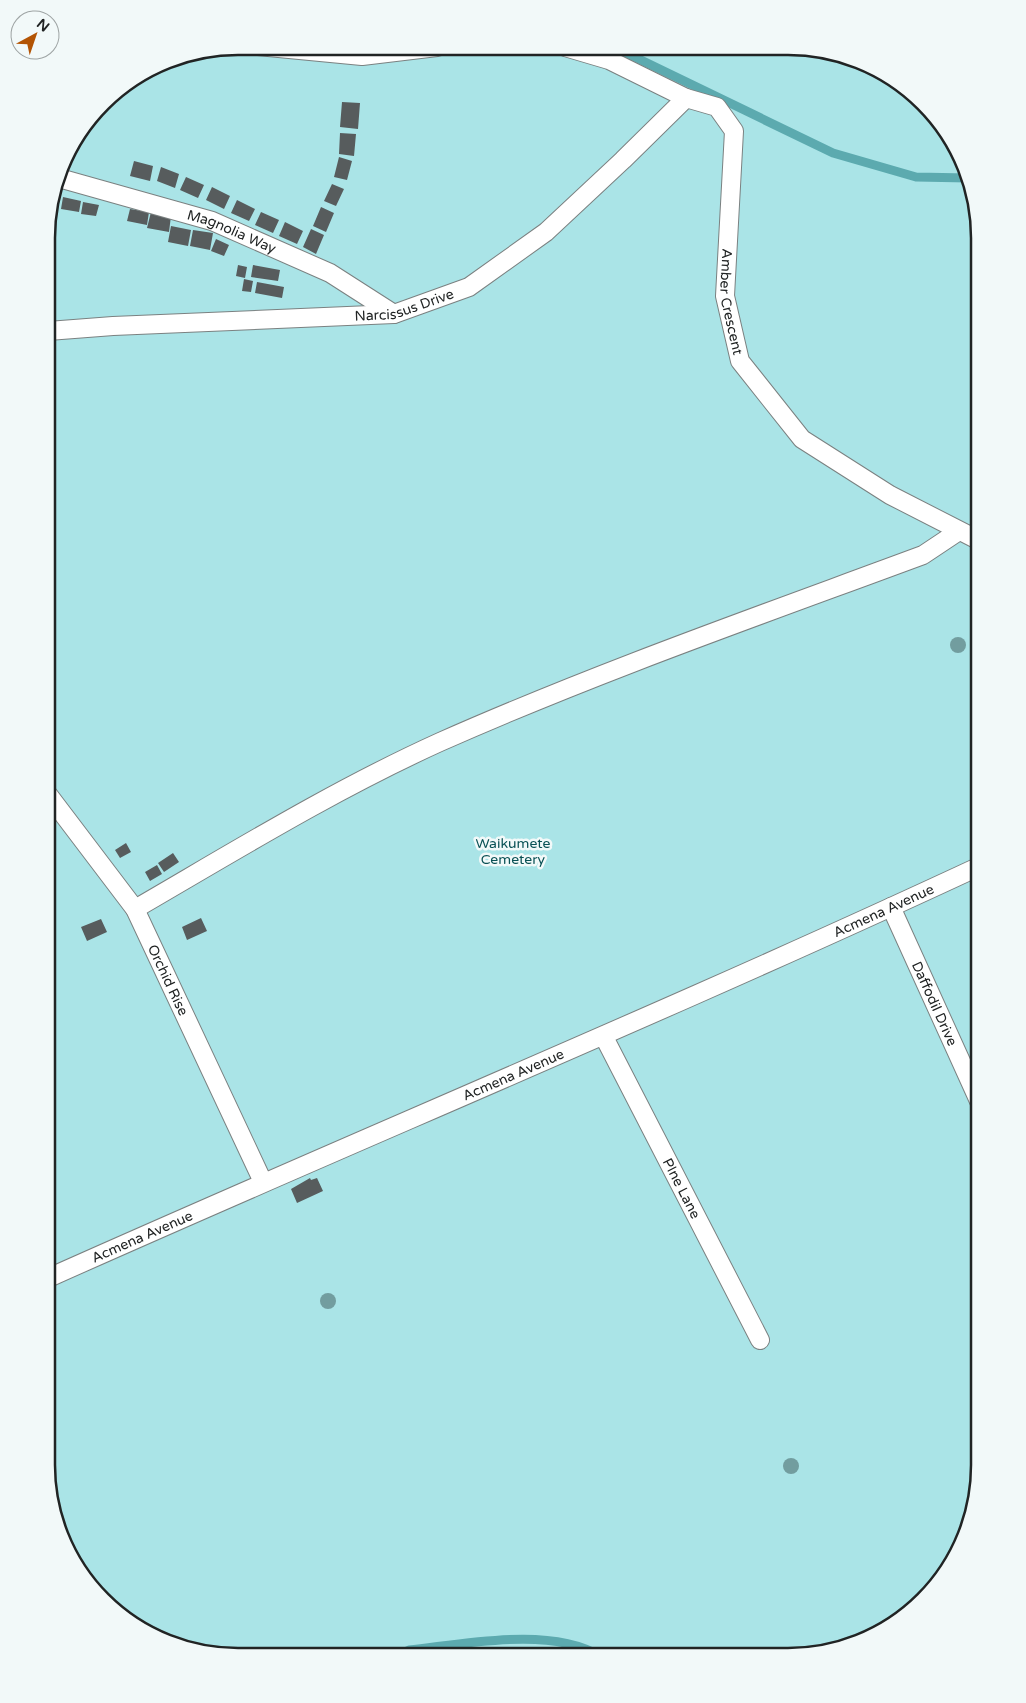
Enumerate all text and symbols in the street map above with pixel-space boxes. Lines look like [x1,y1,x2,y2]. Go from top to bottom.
north arrow [10,10,60,60]
text: N [33,15,53,36]
street label: Magnolia Way [185,206,279,257]
street label: Amber Crescent [716,248,746,357]
street label: Narcissus Drive [354,285,456,325]
park label: Waikumete Cemetery [475,835,551,868]
street label: Acmena Avenue [831,881,937,941]
street label: Orchid Rise [144,942,192,1019]
street label: Daffodil Drive [908,959,961,1049]
street label: Acmena Avenue [460,1046,567,1105]
street label: PIne Lane [659,1155,704,1222]
street label: Acmena Avenue [89,1207,195,1267]

